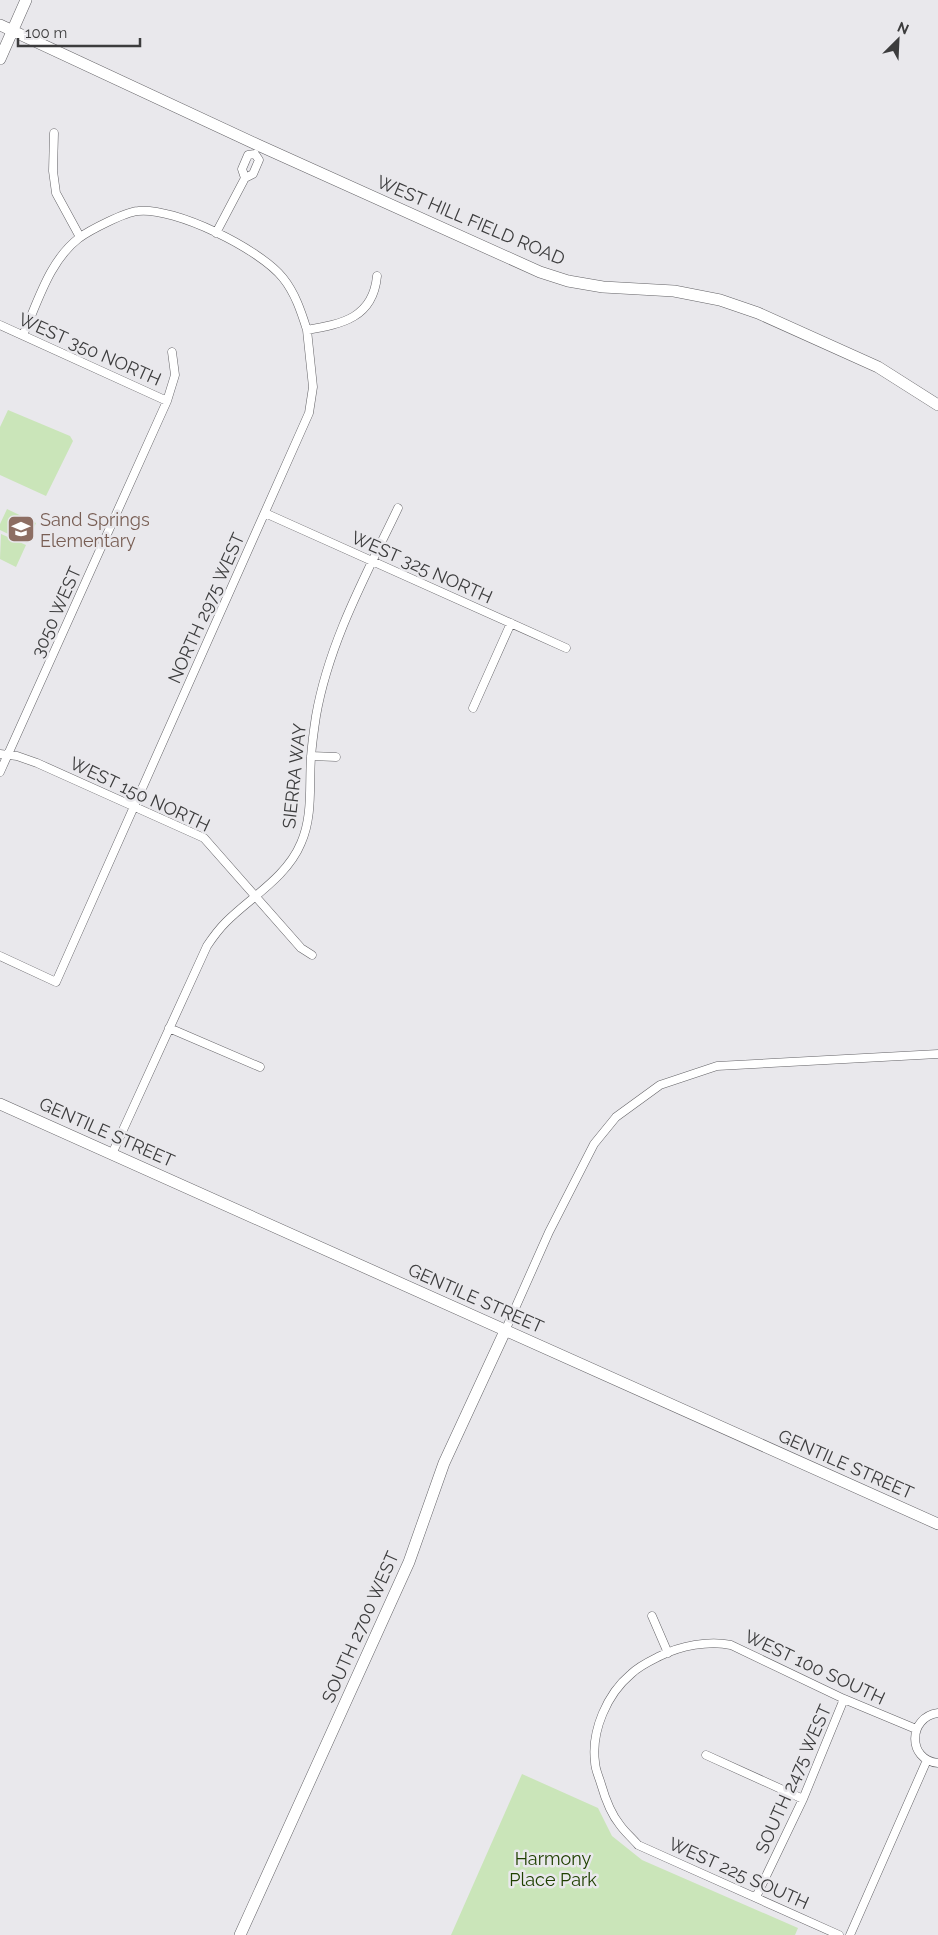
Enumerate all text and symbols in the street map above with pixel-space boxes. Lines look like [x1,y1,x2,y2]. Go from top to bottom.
scale bar [18,15,140,47]
north arrow [873,15,923,65]
text: N [895,19,911,38]
text: 100 m [25,24,67,42]
street label: WEST HILL FIELD ROAD [374,171,568,269]
street label: WEST 350 NORTH [15,308,165,390]
place label: Sand Springs Elementary [40,509,150,551]
school or university icon: Sand Springs Elementary [6,514,36,544]
street label: WEST 325 NORTH [348,526,496,608]
street label: NORTH 2975 WEST [163,530,249,686]
street label: 3050 WEST [27,563,85,661]
street label: SIERRA WAY [278,722,310,830]
street label: WEST 150 NORTH [67,752,213,836]
street label: GENTILE STREET [36,1093,178,1171]
street label: GENTILE STREET [405,1259,547,1337]
street label: GENTILE STREET [775,1425,917,1503]
street label: SOUTH 2700 WEST [317,1548,403,1706]
street label: WEST 100 SOUTH [742,1625,888,1709]
street label: SOUTH 2475 WEST [751,1701,835,1857]
street label: WEST 225 SOUTH [666,1833,812,1913]
park label: Harmony Place Park [509,1848,597,1890]

